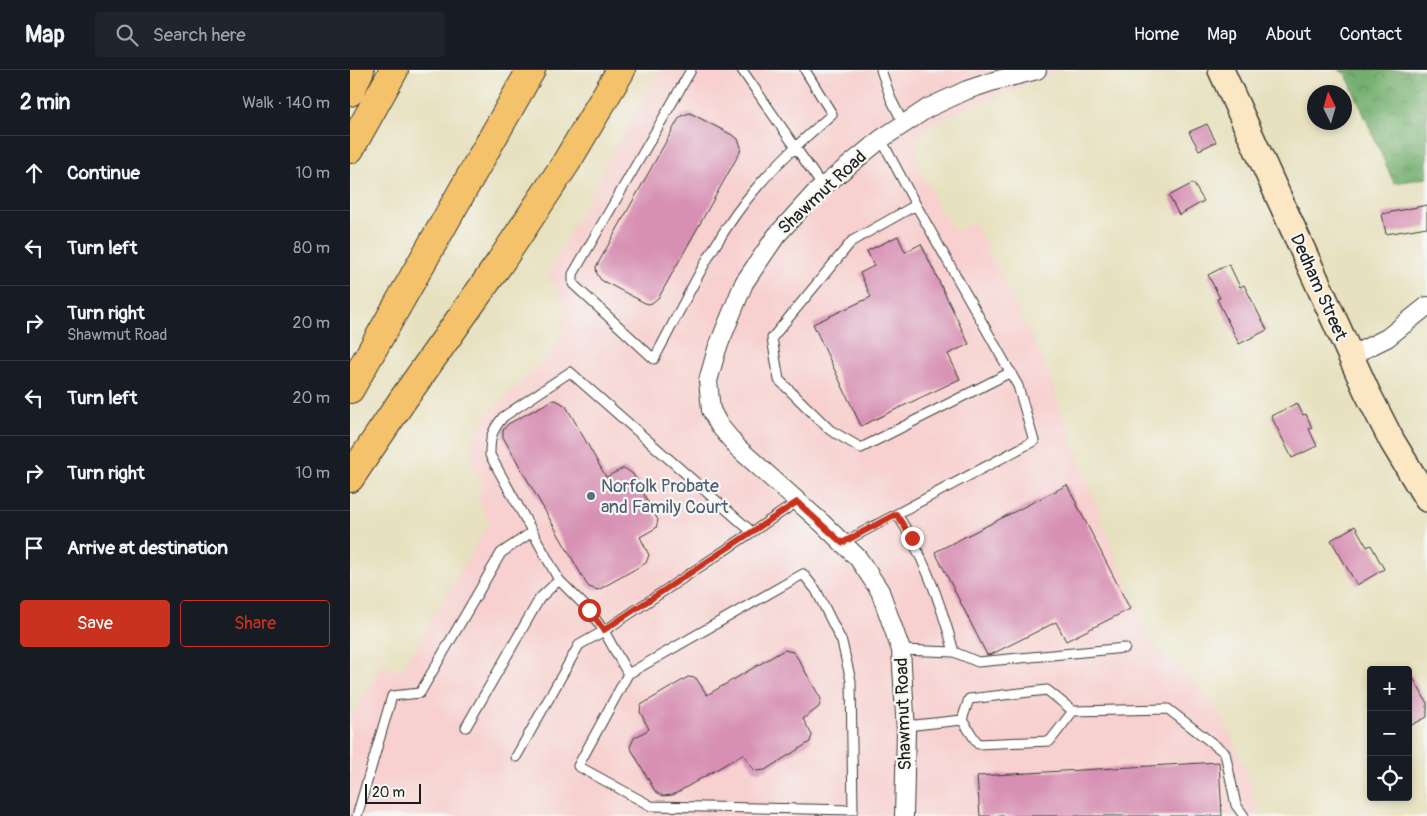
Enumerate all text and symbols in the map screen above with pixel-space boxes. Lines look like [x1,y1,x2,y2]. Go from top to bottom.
search box [95,12,445,57]
text: Map [25,20,65,49]
icon: search [113,21,141,49]
text: Search here [153,23,246,47]
text: Home [1134,23,1179,46]
text: Map [1207,23,1237,46]
text: About [1265,23,1311,46]
text: Contact [1339,23,1402,46]
north arrow [1307,85,1352,130]
text: 2 min [20,89,70,116]
text: Walk · 140 m [242,93,330,113]
street label: Shawmut Road [773,145,871,239]
icon: ahead [20,159,48,187]
text: Continue [67,161,140,185]
text: 10 m [295,163,330,183]
street label: Dedham Street [1285,230,1353,345]
icon: left [20,234,48,262]
text: Turn left [67,236,137,260]
text: 80 m [293,238,330,258]
text: Turn right [67,301,145,325]
icon: right [20,309,48,337]
text: 20 m [292,313,330,333]
text: Shawmut Road [67,325,167,345]
icon: left [20,384,48,412]
text: Turn left [67,386,137,410]
text: 20 m [292,388,330,408]
icon: right [20,459,48,487]
text: Turn right [67,461,145,485]
text: 10 m [295,463,330,483]
place label: Norfolk Probate and Family Court [601,475,729,519]
marker: Norfolk Probate and Family Court [585,490,597,502]
route end [901,527,924,550]
icon: arrive [20,534,48,562]
text: Arrive at destination [67,536,228,560]
route start [578,599,601,622]
button: Save [20,600,170,647]
button: Share [180,600,330,647]
street label: Shawmut Road [890,657,917,771]
map controls [1367,666,1412,801]
button: + [1367,666,1412,711]
button: − [1367,711,1412,756]
button: locate [1367,756,1412,801]
scale bar [365,781,421,804]
text: 20 m [372,784,405,801]

